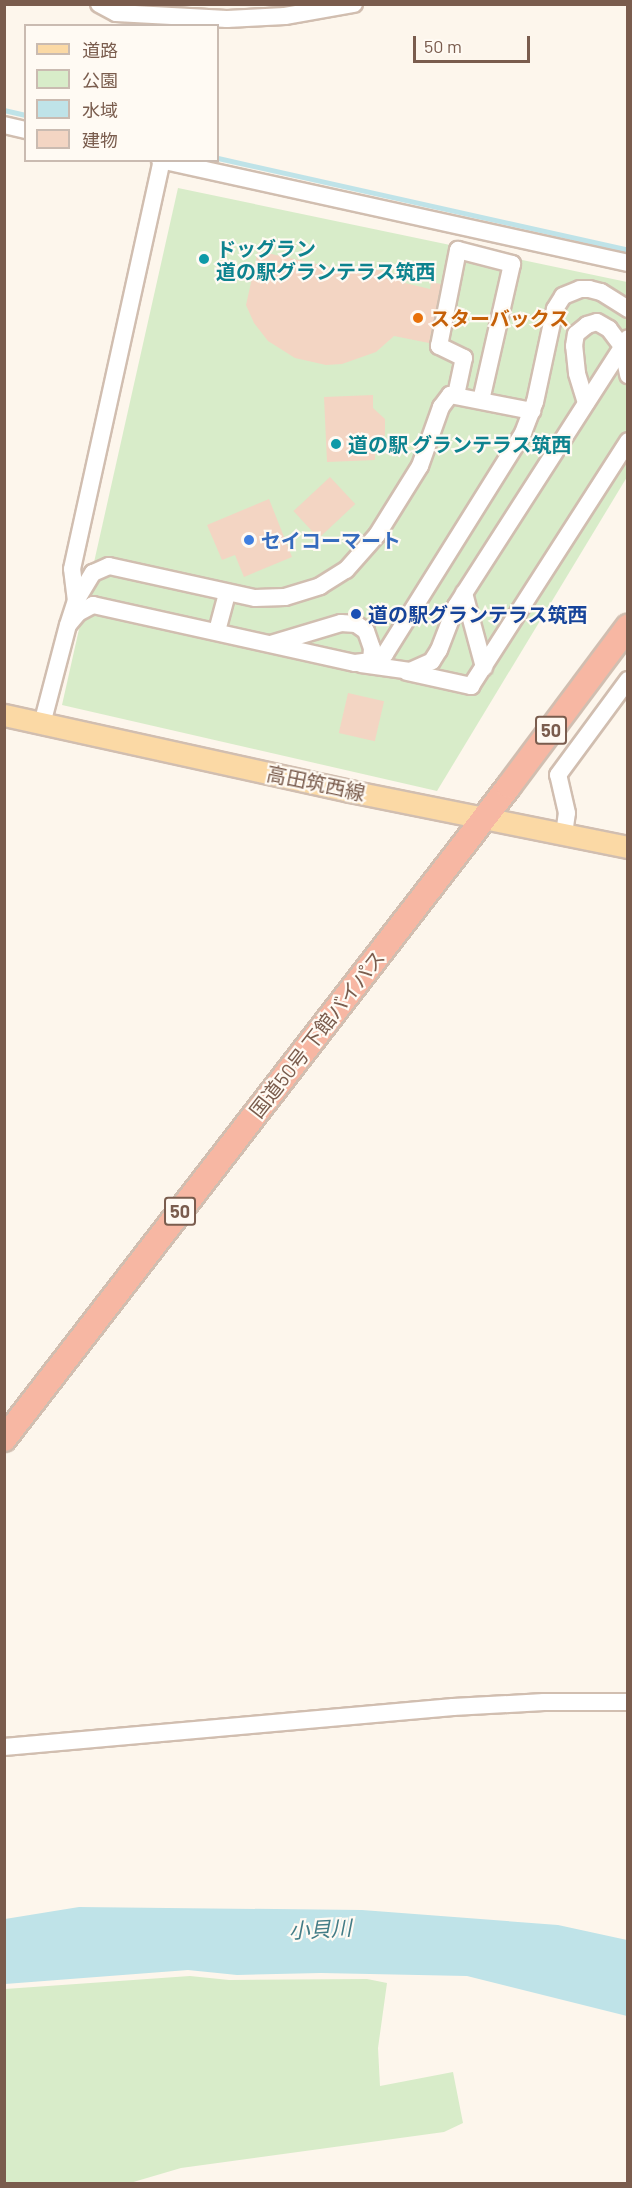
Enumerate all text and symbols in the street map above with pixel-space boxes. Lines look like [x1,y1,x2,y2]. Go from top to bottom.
legend [24,24,219,162]
scale bar [416,24,533,62]
text: 50 m [424,35,462,57]
text: 道路 [82,39,118,61]
text: 公園 [82,69,118,91]
text: 水域 [82,99,118,121]
text: 建物 [82,129,118,151]
place label: ドッグラン 道の駅グランテラス筑西 [216,236,436,283]
marker: ドッグラン 道の駅グランテラス筑西 [197,252,211,266]
place label: スターバックス [430,306,570,330]
marker: スターバックス [411,311,425,325]
place label: 道の駅 グランテラス筑西 [348,432,572,456]
marker: 道の駅 グランテラス筑西 [329,437,343,451]
place label: セイコーマート [261,528,401,552]
marker: セイコーマート [242,533,256,547]
place label: 道の駅グランテラス筑西 [368,602,588,626]
marker: 道の駅グランテラス筑西 [349,607,363,621]
road number: 50 [534,715,568,745]
street label: 高田筑西線 [265,761,367,805]
street label: 国道50号 下館バイパス [244,946,390,1122]
road number: 50 [164,1196,196,1226]
water label: 小貝川 [288,1915,352,1943]

